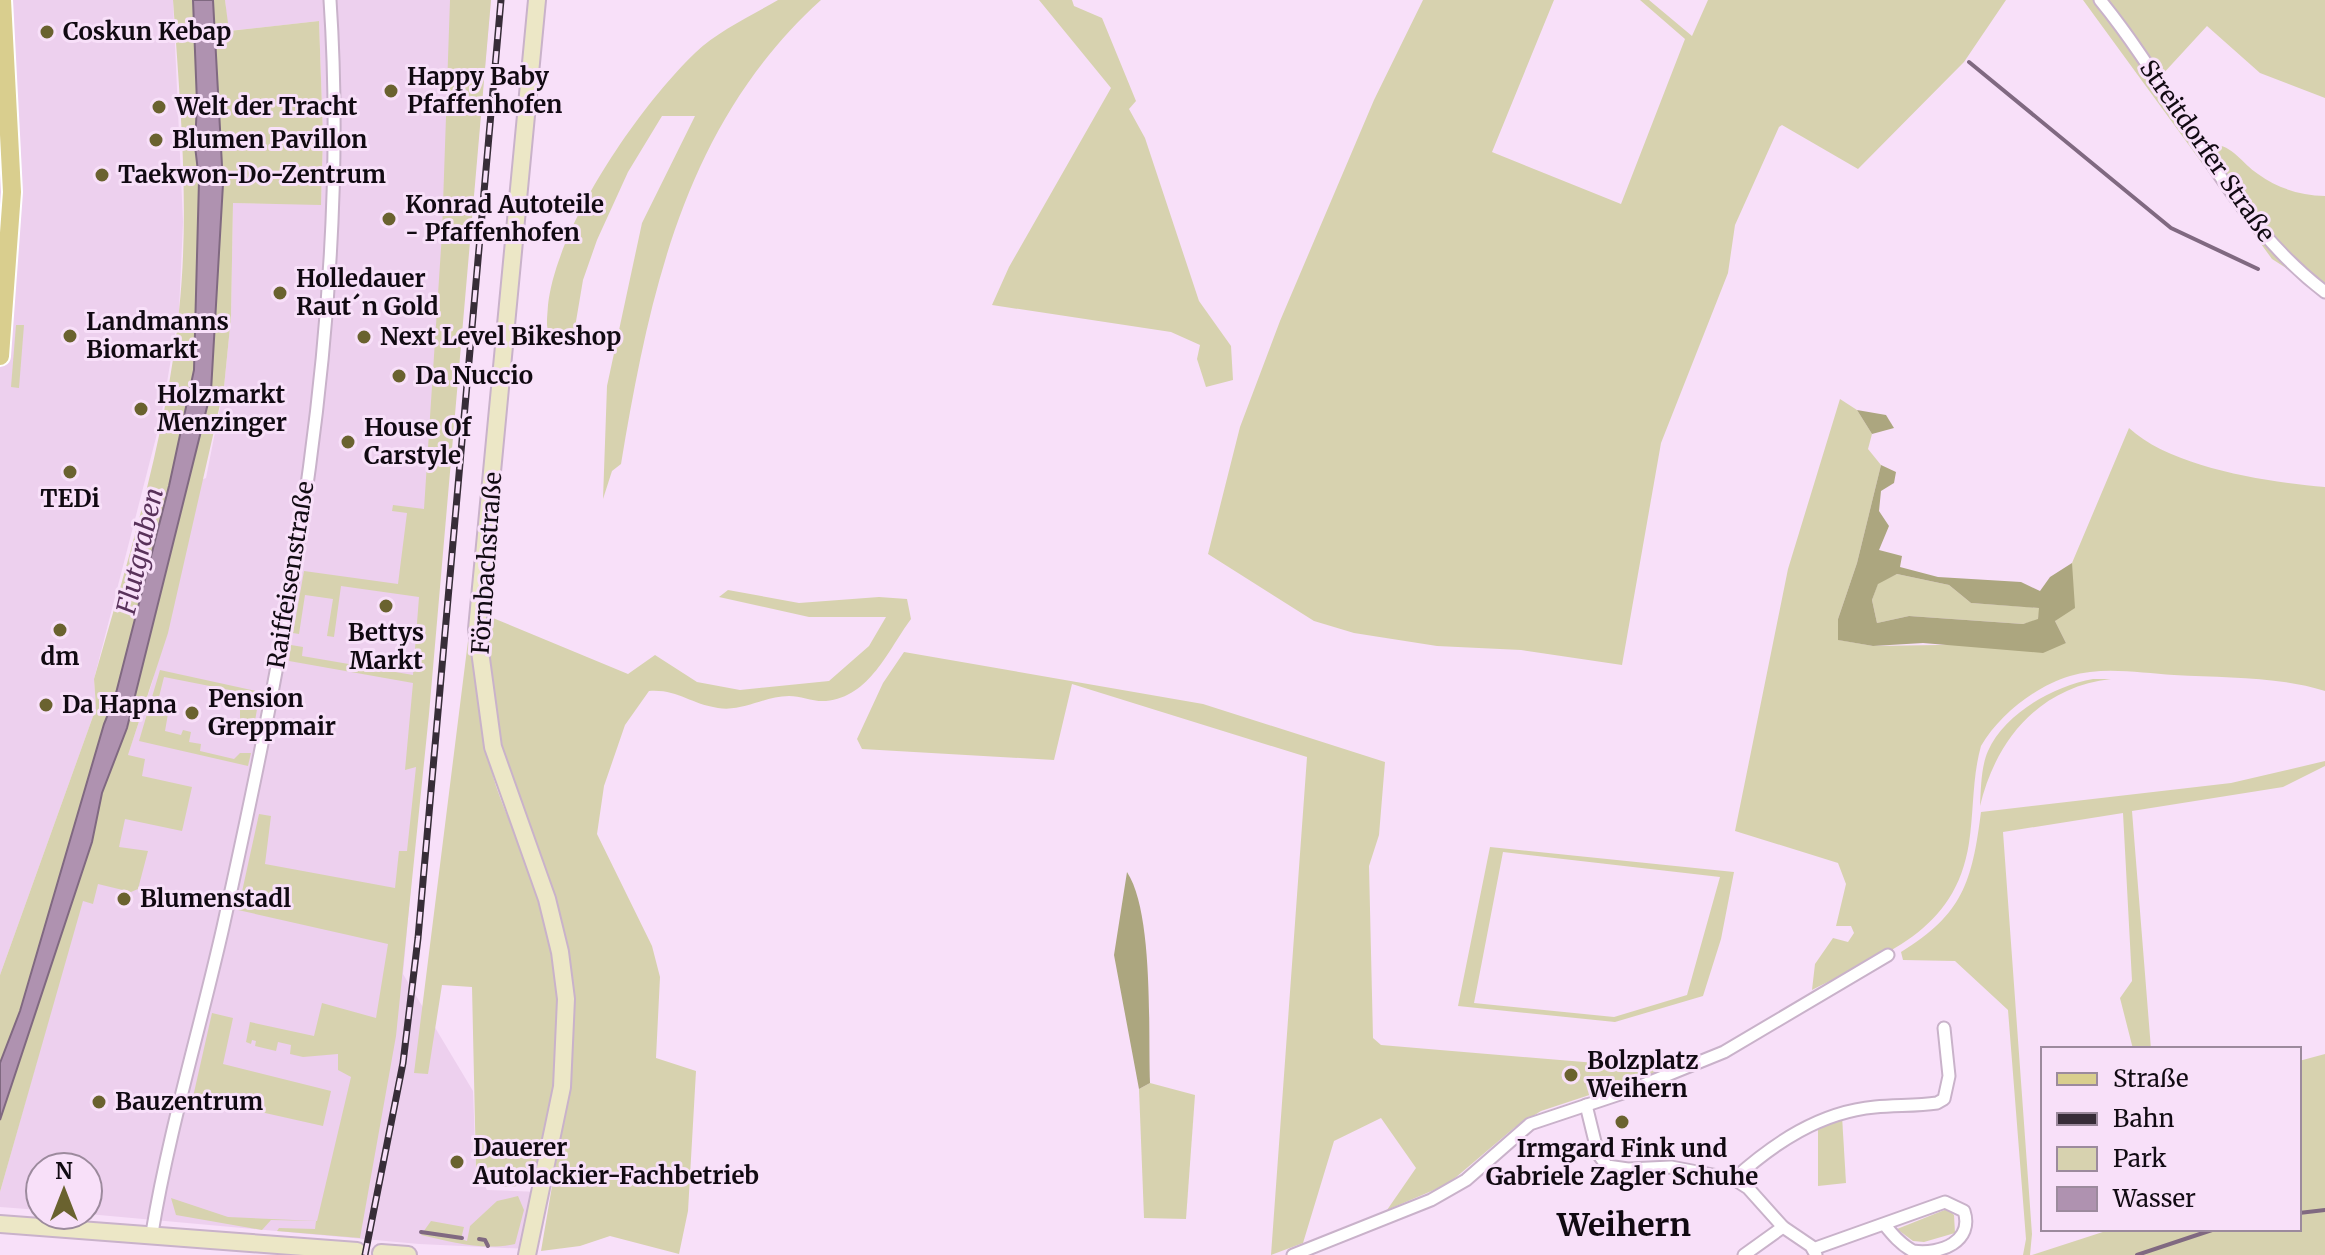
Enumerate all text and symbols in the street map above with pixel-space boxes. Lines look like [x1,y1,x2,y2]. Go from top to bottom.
place label: Coskun Kebap [63,16,231,47]
marker: Coskun Kebap [38,23,56,41]
street label: Streitdorfer Straße [2133,54,2282,248]
place label: Happy Baby Pfaffenhofen [407,61,562,120]
marker: Happy Baby Pfaffenhofen [382,82,400,100]
place label: Welt der Tracht [174,91,358,122]
marker: Welt der Tracht [150,98,168,116]
place label: Blumen Pavillon [172,124,367,155]
marker: Blumen Pavillon [147,131,165,149]
place label: Taekwon-Do-Zentrum [118,159,386,190]
marker: Taekwon-Do-Zentrum [93,166,111,184]
place label: Konrad Autoteile - Pfaffenhofen [405,189,604,248]
marker: Konrad Autoteile - Pfaffenhofen [380,210,398,228]
place label: Holledauer Raut´n Gold [296,263,439,322]
marker: Holledauer Raut´n Gold [271,284,289,302]
place label: Landmanns Biomarkt [86,306,229,365]
place label: Next Level Bikeshop [380,321,621,352]
marker: Landmanns Biomarkt [61,327,79,345]
marker: Next Level Bikeshop [355,328,373,346]
place label: Da Nuccio [415,360,533,391]
marker: Da Nuccio [390,367,408,385]
place label: Holzmarkt Menzinger [157,379,287,438]
marker: Holzmarkt Menzinger [132,400,150,418]
place label: House Of Carstyle [364,412,473,471]
marker: House Of Carstyle [339,433,357,451]
marker: TEDi [61,463,79,481]
street label: Förnbachstraße [465,471,508,655]
street label: Raiffeisenstraße [260,479,321,671]
place label: TEDi [40,483,100,514]
water label: Flutgraben [109,485,170,618]
marker: Bettys Markt [377,597,395,615]
place label: Bettys Markt [348,617,424,676]
marker: dm [51,621,69,639]
place label: dm [41,641,79,672]
place label: Pension Greppmair [208,683,336,742]
place label: Da Hapna [62,689,177,720]
marker: Da Hapna [37,696,55,714]
marker: Pension Greppmair [183,704,201,722]
place label: Blumenstadl [140,883,291,914]
marker: Blumenstadl [115,890,133,908]
place label: Bolzplatz Weihern [1586,1045,1698,1104]
legend [2041,1047,2301,1231]
text: Straße [2113,1063,2188,1094]
marker: Bolzplatz Weihern [1562,1066,1580,1084]
place label: Bauzentrum [115,1086,263,1117]
marker: Bauzentrum [90,1093,108,1111]
text: Bahn [2113,1103,2174,1134]
marker: Irmgard Fink und Gabriele Zagler Schuhe [1613,1113,1631,1131]
place label: Dauerer Autolackier-Fachbetrieb [472,1132,759,1191]
place label: Irmgard Fink und Gabriele Zagler Schuhe [1486,1133,1758,1192]
text: Park [2113,1143,2167,1174]
north arrow [24,1151,104,1231]
marker: Dauerer Autolackier-Fachbetrieb [448,1153,466,1171]
text: N [55,1157,73,1185]
text: Wasser [2112,1183,2196,1214]
district label: Weihern [1556,1205,1691,1245]

